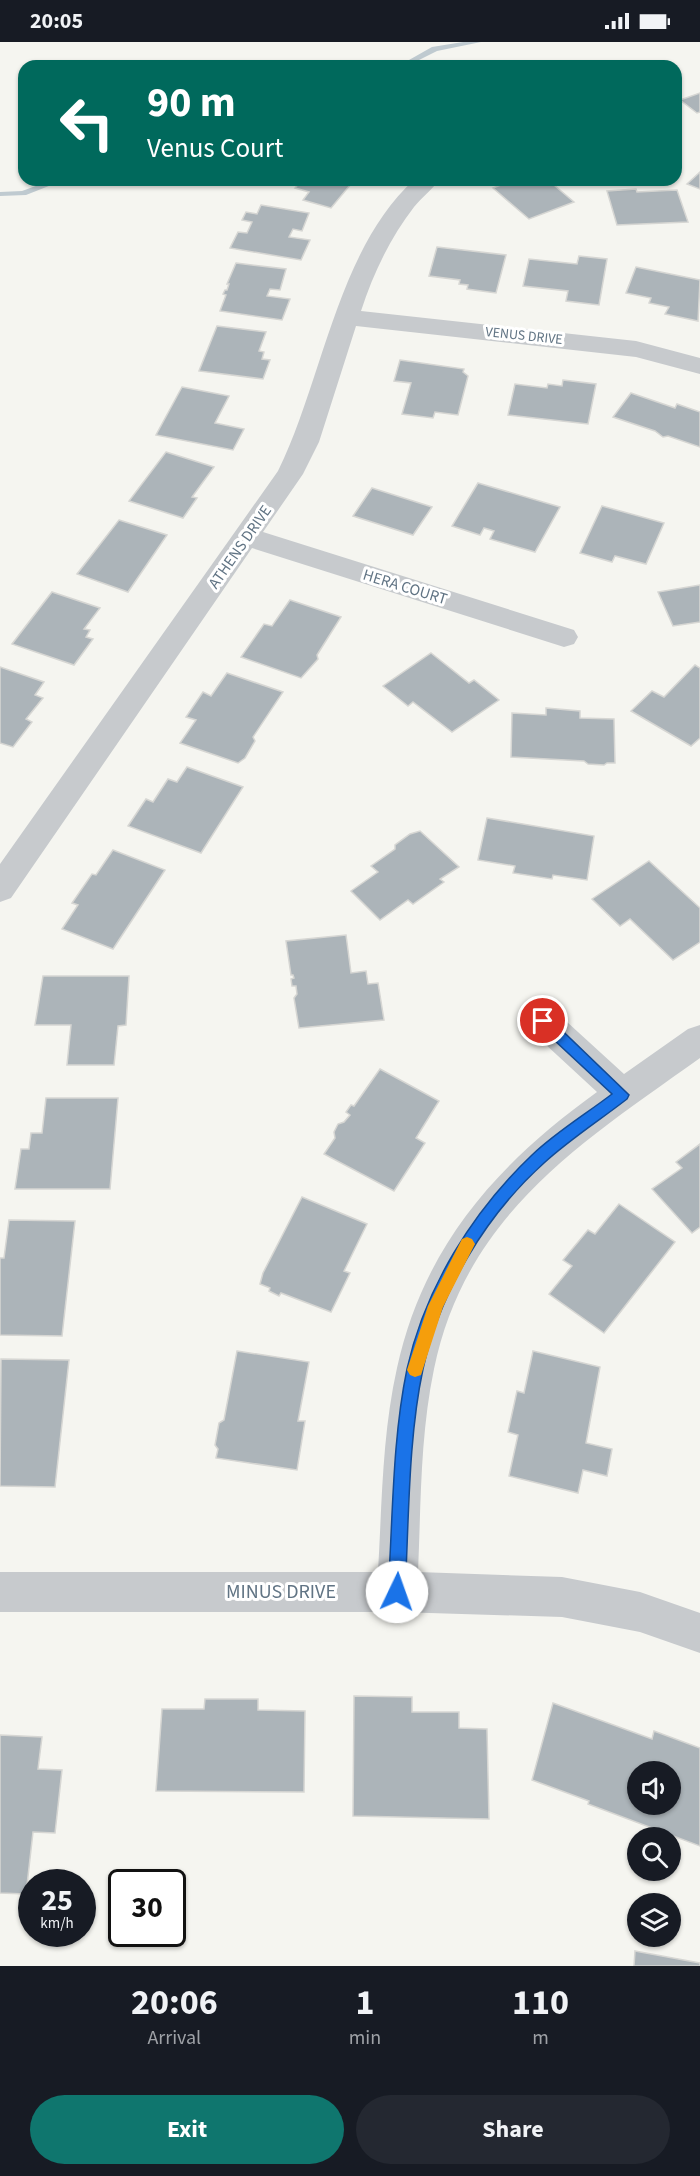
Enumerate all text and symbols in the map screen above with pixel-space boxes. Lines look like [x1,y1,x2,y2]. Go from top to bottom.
text: 20:05 [30,5,83,37]
text: 90 m [147,73,236,133]
icon: left [48,84,126,162]
text: Venus Court [147,129,283,168]
street label: VENUS DRIVE [484,322,564,350]
street label: ATHENS DRIVE [203,501,277,593]
street label: HERA COURT [360,564,450,610]
pin [517,995,568,1046]
icon: arrive [526,1004,559,1037]
position arrow [365,1560,429,1624]
street label: MINUS DRIVE [226,1578,336,1606]
map controls [627,1761,681,1947]
button: sound [627,1761,681,1815]
button: search [627,1827,681,1881]
speed limit sign: 30 [108,1869,186,1947]
text: 25 [41,1879,73,1922]
button: layers [627,1893,681,1947]
text: km/h [40,1913,74,1934]
text: 20:06 [131,1977,218,2028]
text: 1 [355,1977,374,2028]
text: 110 [512,1977,569,2028]
text: Arrival [147,2024,201,2052]
text: min [349,2024,381,2052]
text: m [532,2024,549,2052]
button: Exit [30,2095,344,2164]
button: Share [356,2095,670,2164]

